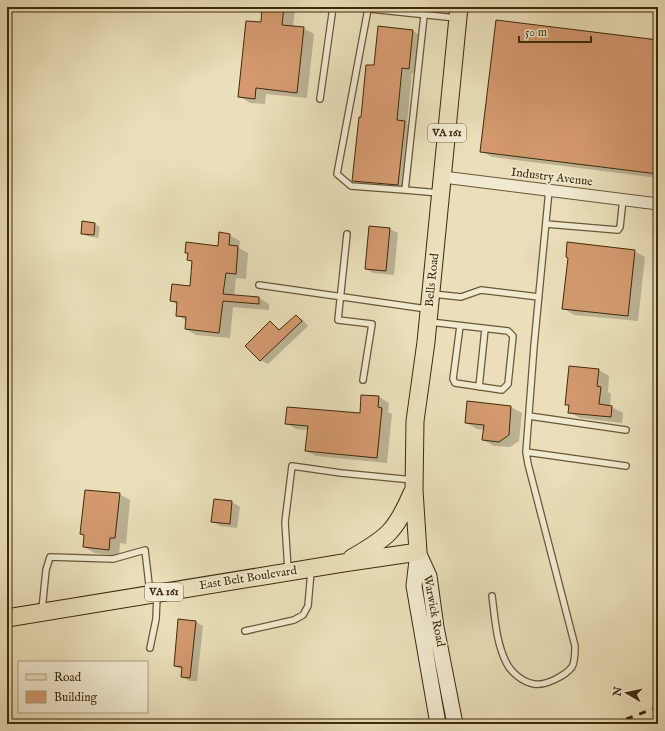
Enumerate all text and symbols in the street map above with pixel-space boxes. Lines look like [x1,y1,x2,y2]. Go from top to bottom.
scale bar [519,18,591,44]
text: 50 m [525,25,547,40]
road number: VA 161 [428,124,466,142]
street label: Industry Avenue [510,165,594,190]
street label: Bells Road [422,252,442,308]
street label: East Belt Boulevard [198,563,298,593]
street label: Warwick Road [420,574,448,649]
road number: VA 161 [145,583,183,601]
legend [18,661,148,713]
text: Road [54,670,82,685]
north arrow [607,673,647,713]
text: N [610,685,626,698]
text: Building [54,690,98,705]

